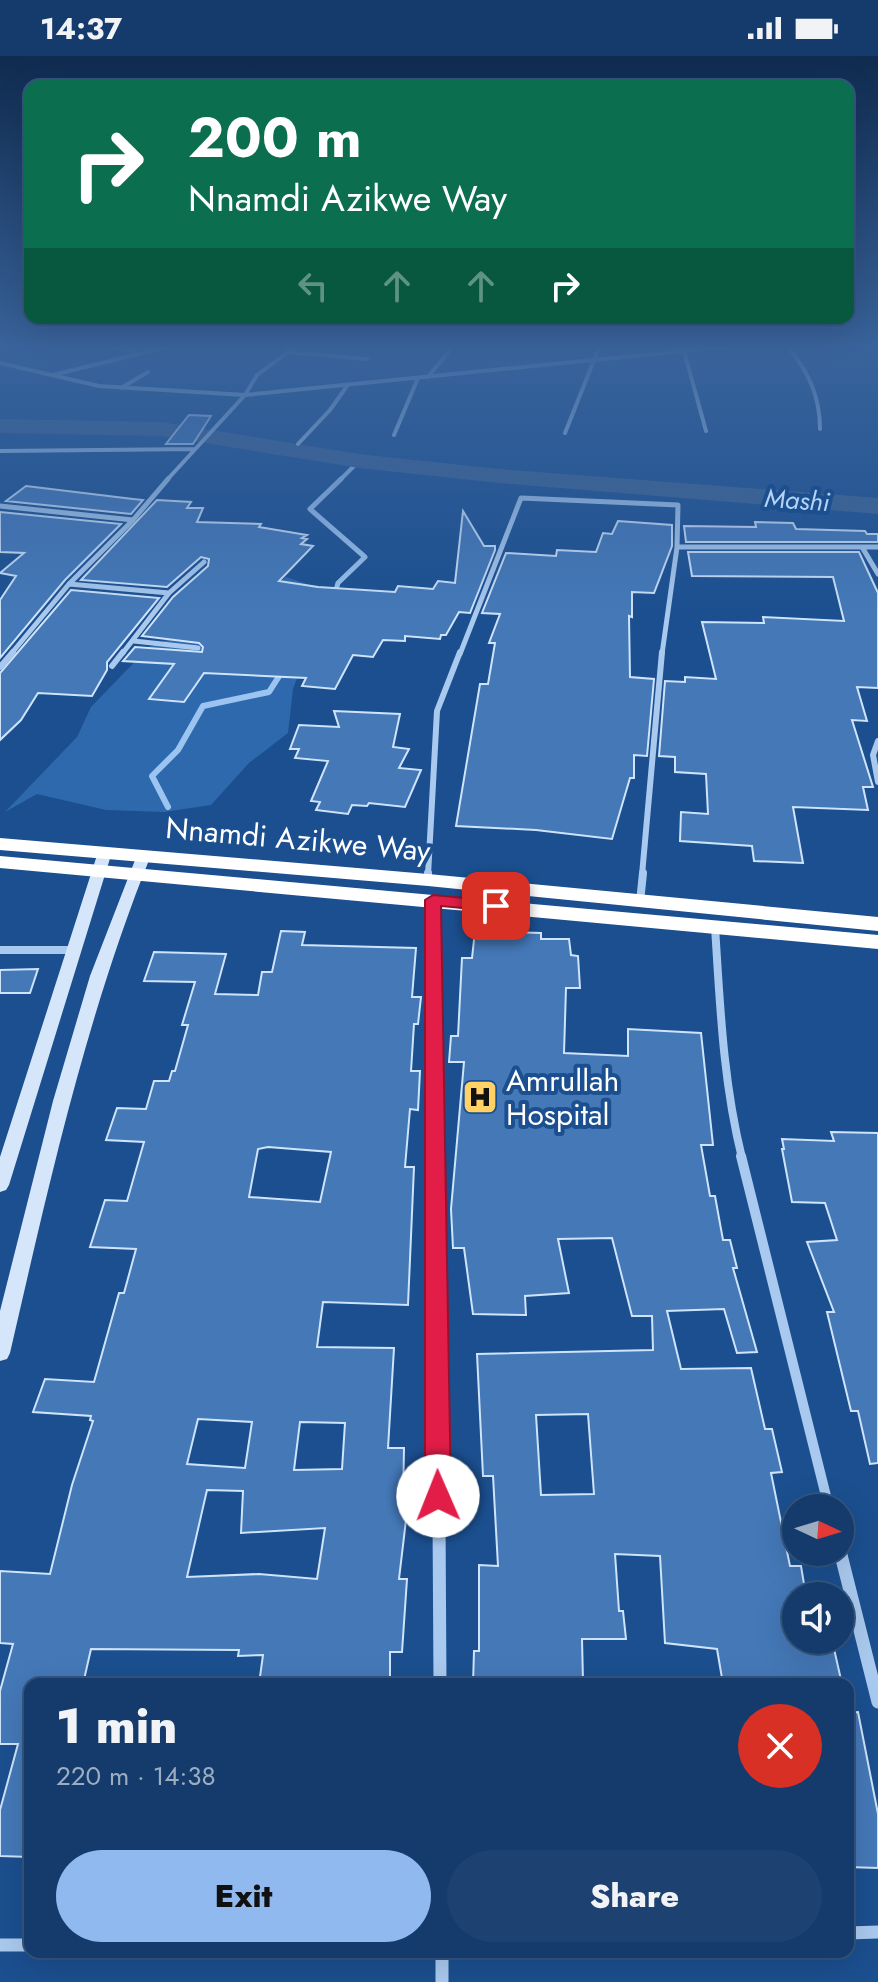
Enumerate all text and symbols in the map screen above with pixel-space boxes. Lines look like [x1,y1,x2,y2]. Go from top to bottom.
text: 14:37 [40,7,122,50]
text: 200 m [188,97,362,178]
icon: right [56,112,160,216]
text: Nnamdi Azikwe Way [188,172,507,224]
icon: left [291,264,335,308]
icon: ahead [375,264,419,308]
icon: ahead [459,264,503,308]
icon: right [543,264,587,308]
water label: Mashi [763,479,831,521]
street label: Nnamdi Azikwe Way [164,806,433,872]
pin [462,872,530,940]
icon: arrive [474,884,518,928]
place label: Amrullah Hospital [506,1059,619,1136]
hospital icon: Amrullah Hospital [461,1078,499,1116]
position arrow [396,1454,480,1538]
north arrow [782,1494,854,1566]
map controls [782,1494,854,1654]
button: sound [782,1582,854,1654]
text: 1 min [56,1692,177,1761]
button: close [738,1704,822,1788]
text: 220 m · 14:38 [56,1757,216,1795]
button: Exit [56,1850,431,1942]
button: Share [447,1850,822,1942]

